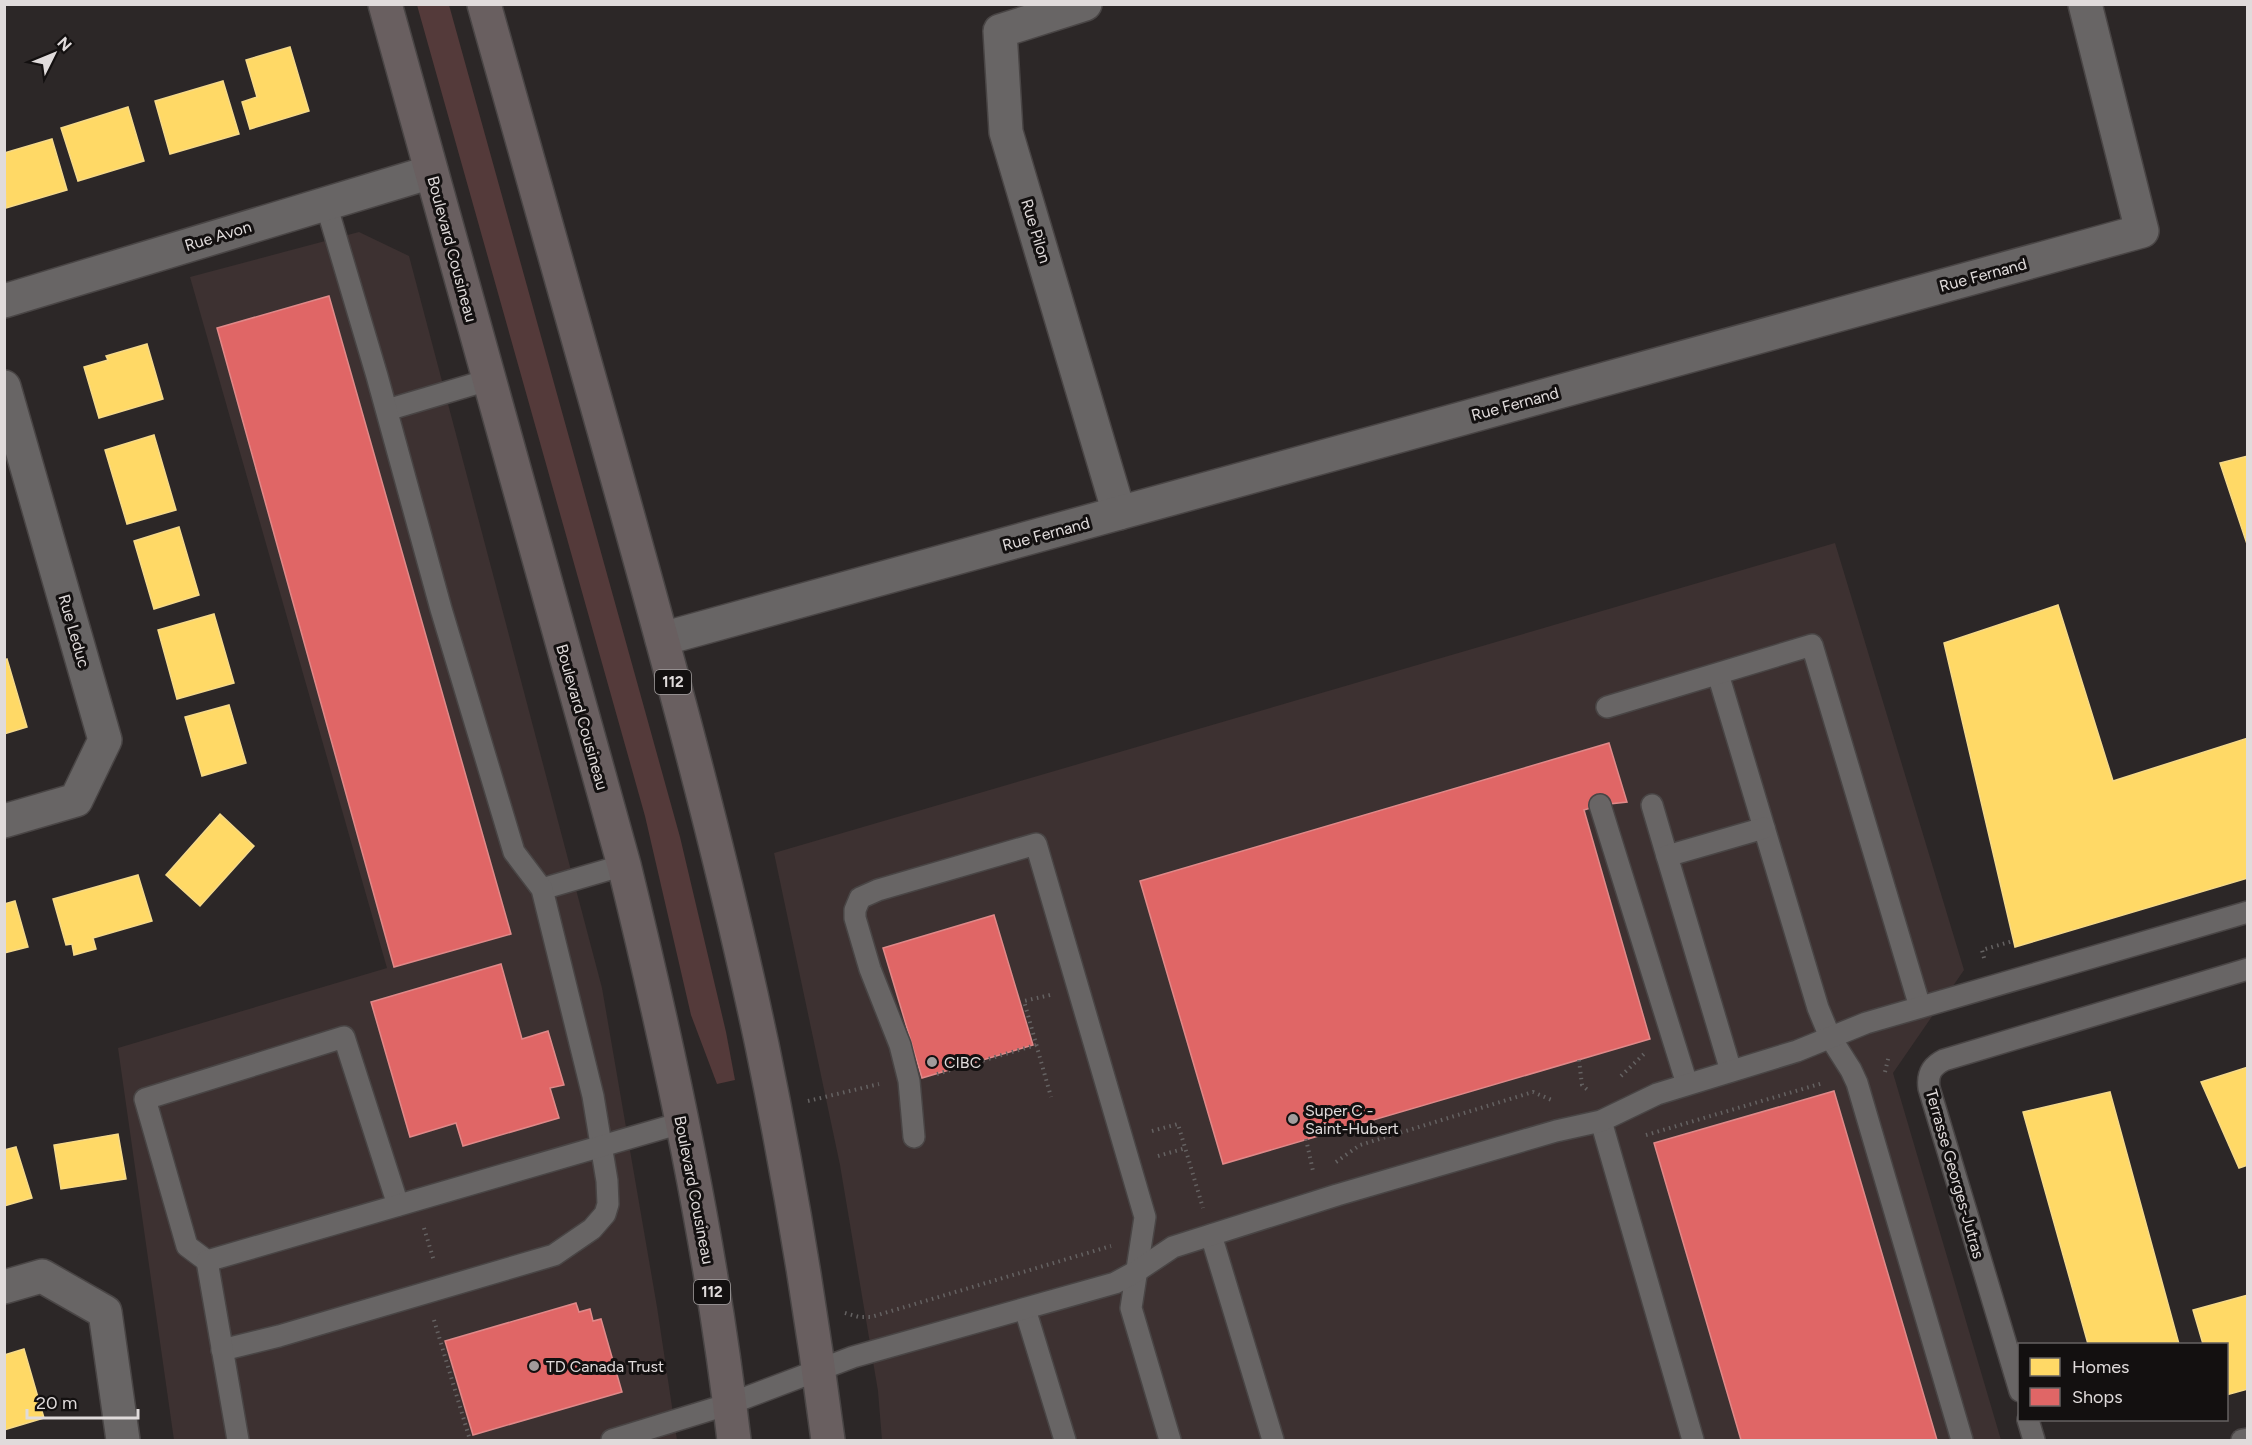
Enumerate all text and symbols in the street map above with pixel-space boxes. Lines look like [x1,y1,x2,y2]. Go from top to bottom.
north arrow [24,24,84,84]
text: N [53,33,76,55]
street label: Boulevard Cousineau [423,174,481,324]
street label: Rue Pilon [1017,197,1055,266]
street label: Rue Avon [182,217,254,255]
street label: Rue Fernand [1937,254,2029,296]
street label: Rue Fernand [1469,383,1561,425]
street label: Rue Fernand [1000,513,1092,555]
street label: Rue Leduc [54,592,94,670]
street label: Boulevard Cousineau [552,642,612,792]
road number: 112 [655,670,691,694]
place label: CIBC [944,1053,981,1072]
marker: CIBC [925,1055,939,1069]
street label: Terrasse Georges-Jutras [1922,1087,1988,1261]
place label: Super C - Saint-Hubert [1305,1101,1399,1138]
marker: Super C - Saint-Hubert [1286,1112,1300,1126]
street label: Boulevard Cousineau [670,1114,718,1266]
road number: 112 [694,1280,730,1304]
legend [2018,1343,2228,1421]
text: Homes [2072,1356,2130,1378]
place label: TD Canada Trust [546,1357,664,1376]
marker: TD Canada Trust [527,1359,541,1373]
scale bar [27,1382,138,1420]
text: Shops [2072,1386,2123,1408]
text: 20 m [36,1392,77,1414]

